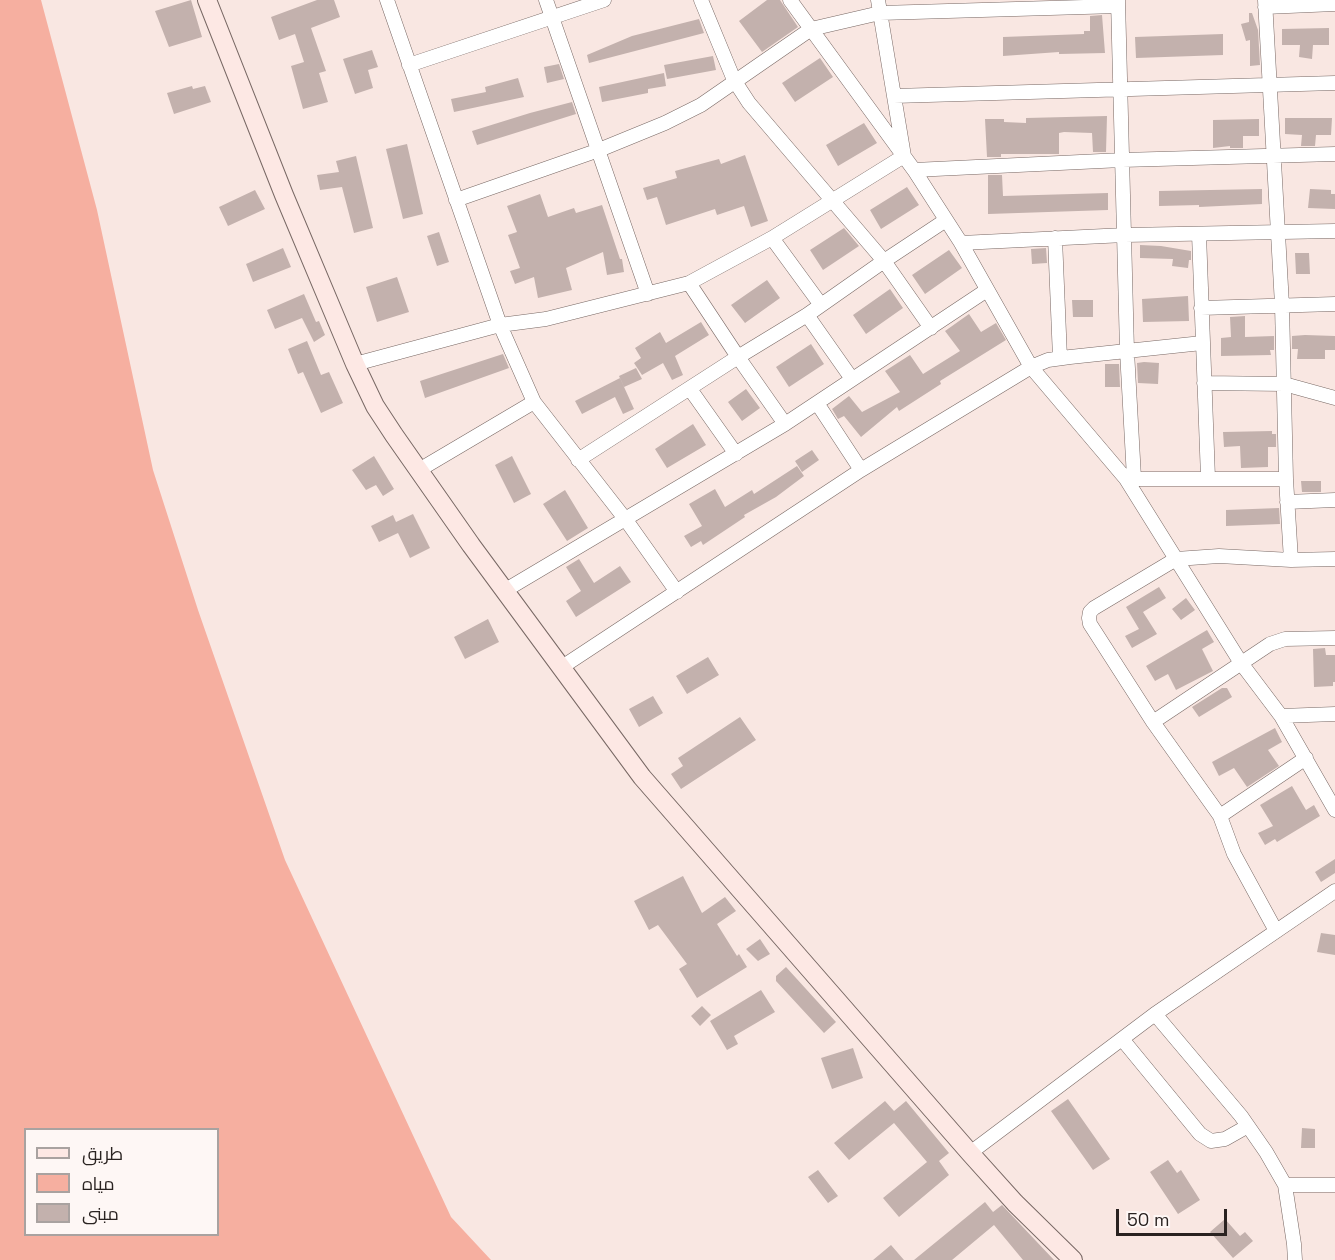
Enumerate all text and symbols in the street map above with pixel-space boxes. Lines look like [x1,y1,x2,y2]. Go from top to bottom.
legend [24,1128,219,1236]
text: طريق [82,1142,123,1165]
text: مياه [82,1172,115,1195]
scale bar [1119,1197,1230,1235]
text: مبنى [82,1202,119,1225]
text: 50 m [1127,1208,1169,1231]

